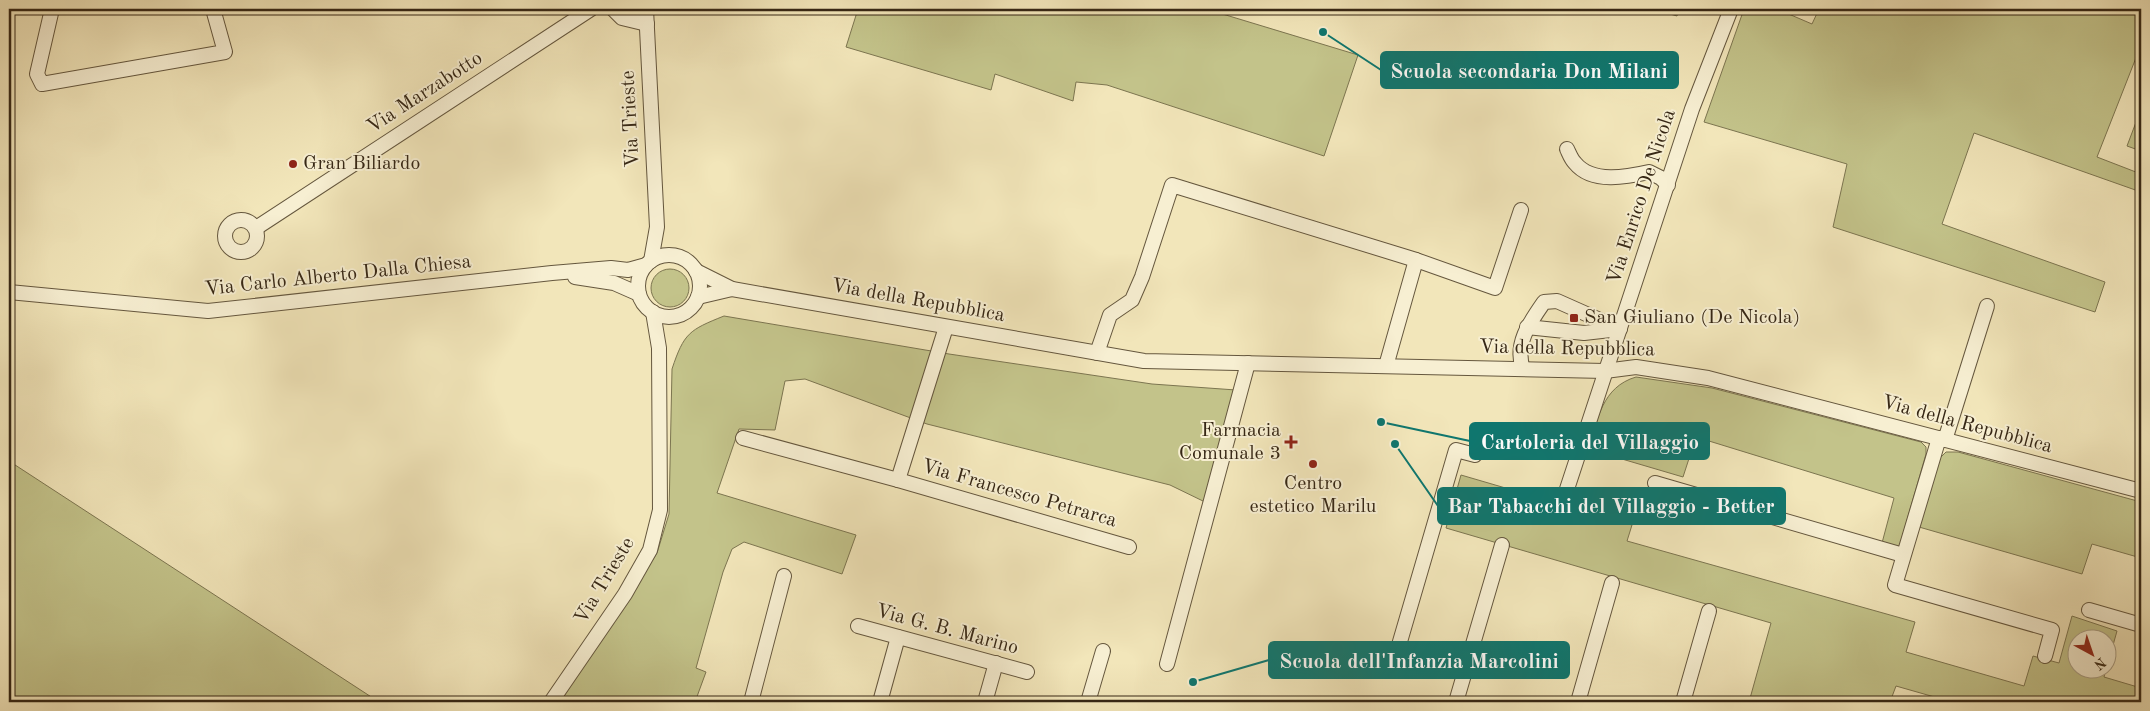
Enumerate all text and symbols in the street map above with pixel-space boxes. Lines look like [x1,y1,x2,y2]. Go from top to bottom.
street label: Via Marzabotto [364,48,486,138]
callout: Scuola secondaria Don Milani [1381,52,1678,88]
text: Scuola secondaria Don Milani [1390,62,1668,83]
street label: Via Trieste [618,70,644,168]
street label: Via Enrico De Nicola [1604,107,1680,287]
place label: Gran Biliardo [303,154,420,174]
marker: Gran Biliardo [287,158,299,170]
street label: Via Carlo Alberto Dalla Chiesa [204,252,472,300]
street label: Via della Repubblica [830,276,1006,326]
place label: San Giuliano (De Nicola) [1584,308,1800,328]
marker: San Giuliano (De Nicola) [1568,312,1580,324]
street label: Via della Repubblica [1479,337,1655,361]
street label: Via della Repubblica [1880,393,2055,457]
place label: Farmacia Comunale 3 [1179,421,1281,464]
callout: Cartoleria del Villaggio [1470,423,1709,459]
text: Cartoleria del Villaggio [1481,433,1699,454]
marker: Farmacia Comunale 3 [1285,436,1297,448]
street label: Via Francesco Petrarca [919,457,1119,532]
marker: Centro estetico Marilu [1307,458,1319,470]
place label: Centro estetico Marilu [1249,474,1377,517]
callout: Bar Tabacchi del Villaggio - Better [1438,488,1785,524]
text: Bar Tabacchi del Villaggio - Better [1447,497,1775,518]
street label: Via Trieste [571,534,639,628]
street label: Via G. B. Marino [873,601,1021,659]
north arrow [2068,628,2118,678]
callout: Scuola dell'Infanzia Marcolini [1269,642,1569,678]
text: Scuola dell'Infanzia Marcolini [1279,652,1559,673]
text: N [2091,654,2108,672]

